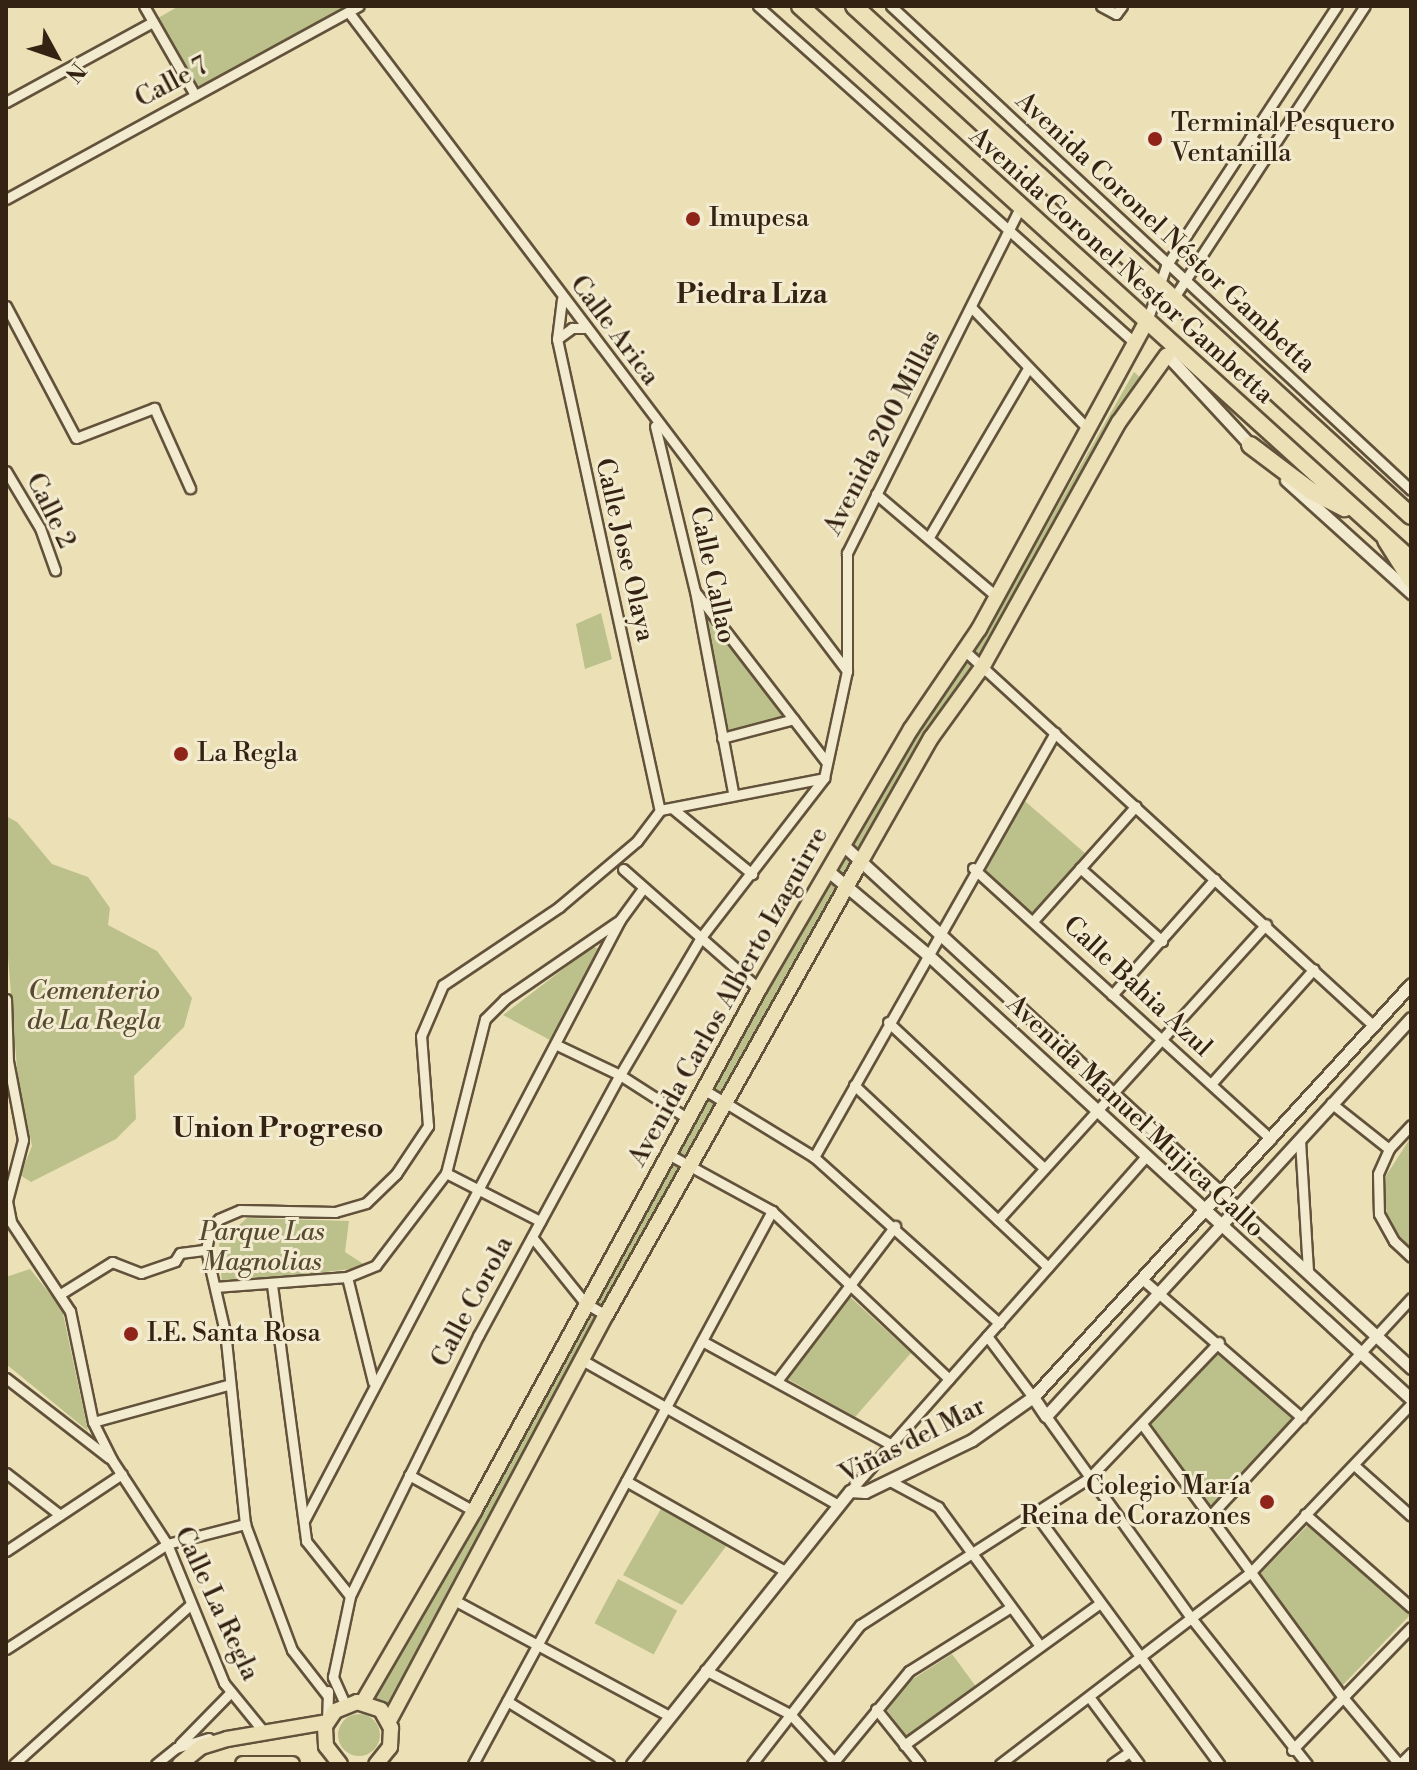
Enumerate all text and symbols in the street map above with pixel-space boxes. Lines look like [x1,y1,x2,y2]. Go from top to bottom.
north arrow [16,16,96,96]
street label: Calle 7 [130,51,214,115]
text: N [59,56,91,87]
street label: Avenida Coronel Néstor Gambetta [1009,86,1321,380]
place label: Terminal Pesquero Ventanilla [1171,108,1395,170]
street label: Avenida Coronel Nestor Gambetta [963,121,1279,411]
marker: Terminal Pesquero Ventanilla [1146,130,1164,148]
place label: Imupesa [709,203,809,235]
marker: Imupesa [684,210,702,228]
street label: Calle Arica [563,270,665,392]
district label: Piedra Liza [676,278,828,312]
street label: Avenida 200 Millas [818,325,948,541]
street label: Calle Jose Olaya [588,455,660,645]
street label: Calle 2 [19,468,81,554]
street label: Calle Callao [682,504,742,646]
place label: La Regla [197,738,298,770]
marker: La Regla [172,745,190,763]
street label: Avenida Carlos Alberto Izaguirre [623,822,835,1172]
street label: Calle Bahia Azul [1056,910,1218,1064]
park label: Cementerio de La Regla [27,976,161,1038]
street label: Avenida Manuel Mujica Gallo [1000,989,1270,1245]
district label: Union Progreso [173,1112,383,1146]
park label: Parque Las Magnolias [199,1217,325,1278]
street label: Calle Corola [425,1231,521,1373]
place label: I.E. Santa Rosa [147,1318,321,1350]
marker: I.E. Santa Rosa [122,1325,140,1343]
street label: Viñas del Mar [835,1391,991,1491]
place label: Colegio María Reina de Corazones [1020,1471,1251,1532]
marker: Colegio María Reina de Corazones [1258,1493,1276,1511]
street label: Calle La Regla [167,1522,265,1686]

